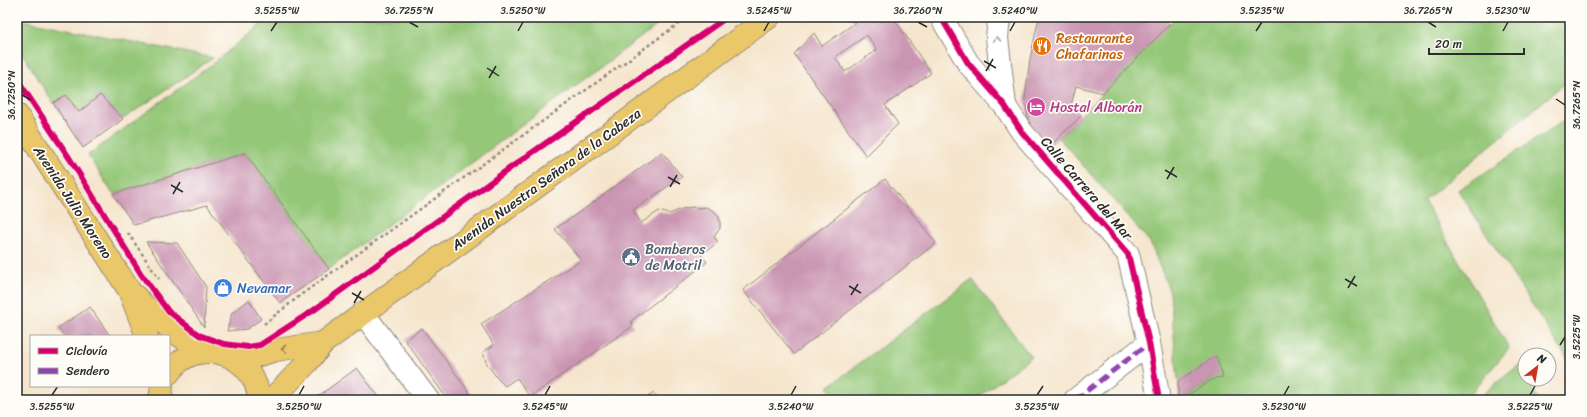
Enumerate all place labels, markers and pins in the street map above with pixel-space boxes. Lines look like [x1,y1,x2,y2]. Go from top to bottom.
place label: Restaurante Chafarinas [1056,26,1132,67]
restaurant icon: Restaurante Chafarinas [1031,35,1053,57]
place label: Hostal Alborán [1050,95,1143,120]
hotel icon: Hostal Alborán [1025,96,1047,118]
place label: Bomberos de Motril [645,237,706,278]
public building icon: Bomberos de Motril [620,246,642,268]
place label: Nevamar [237,276,292,301]
shop icon: Nevamar [212,277,234,299]

